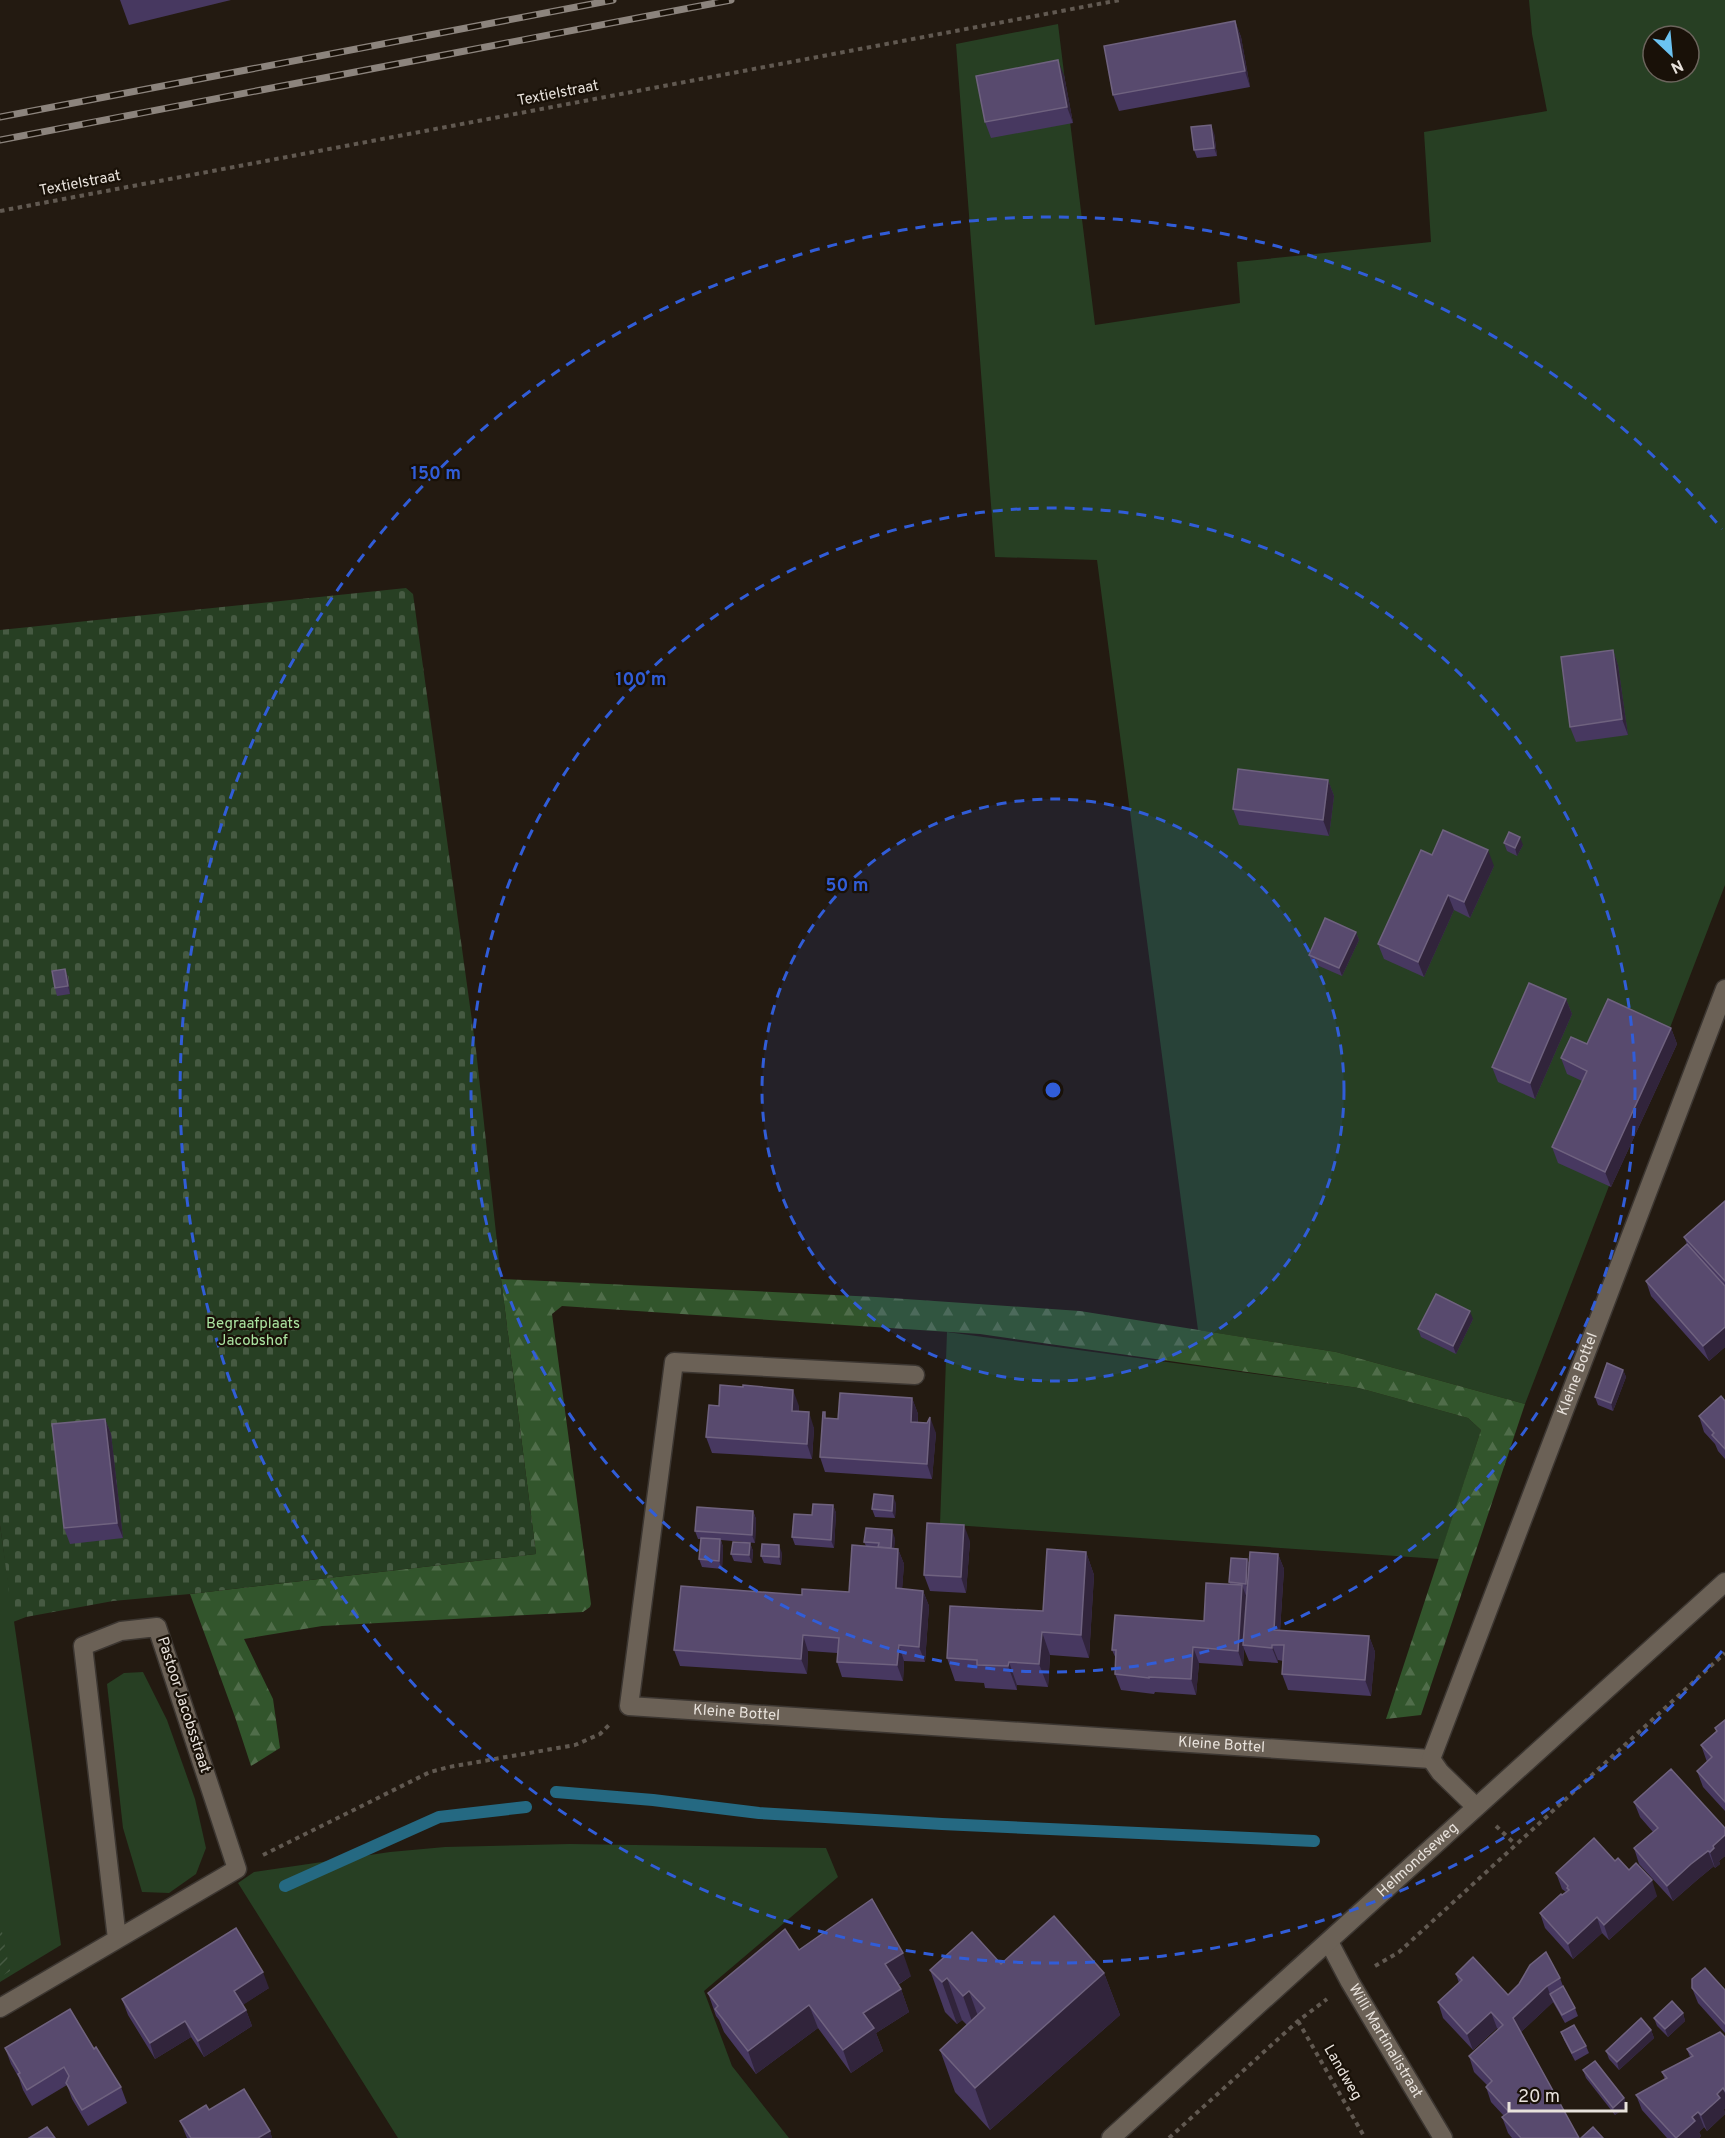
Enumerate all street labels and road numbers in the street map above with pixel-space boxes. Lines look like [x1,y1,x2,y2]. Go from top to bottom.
street label: Textielstraat [516,77,600,111]
street label: Textielstraat [38,167,122,201]
street label: Kleine Bottel [1554,1330,1602,1418]
street label: Pastoor Jacobsstraat [152,1634,214,1776]
street label: Kleine Bottel [692,1701,781,1725]
street label: Kleine Bottel [1177,1733,1266,1758]
street label: Helmondseweg [1373,1818,1462,1902]
street label: Willi Martinalistraat [1344,1981,1427,2102]
street label: Landweg [1319,2042,1365,2104]

